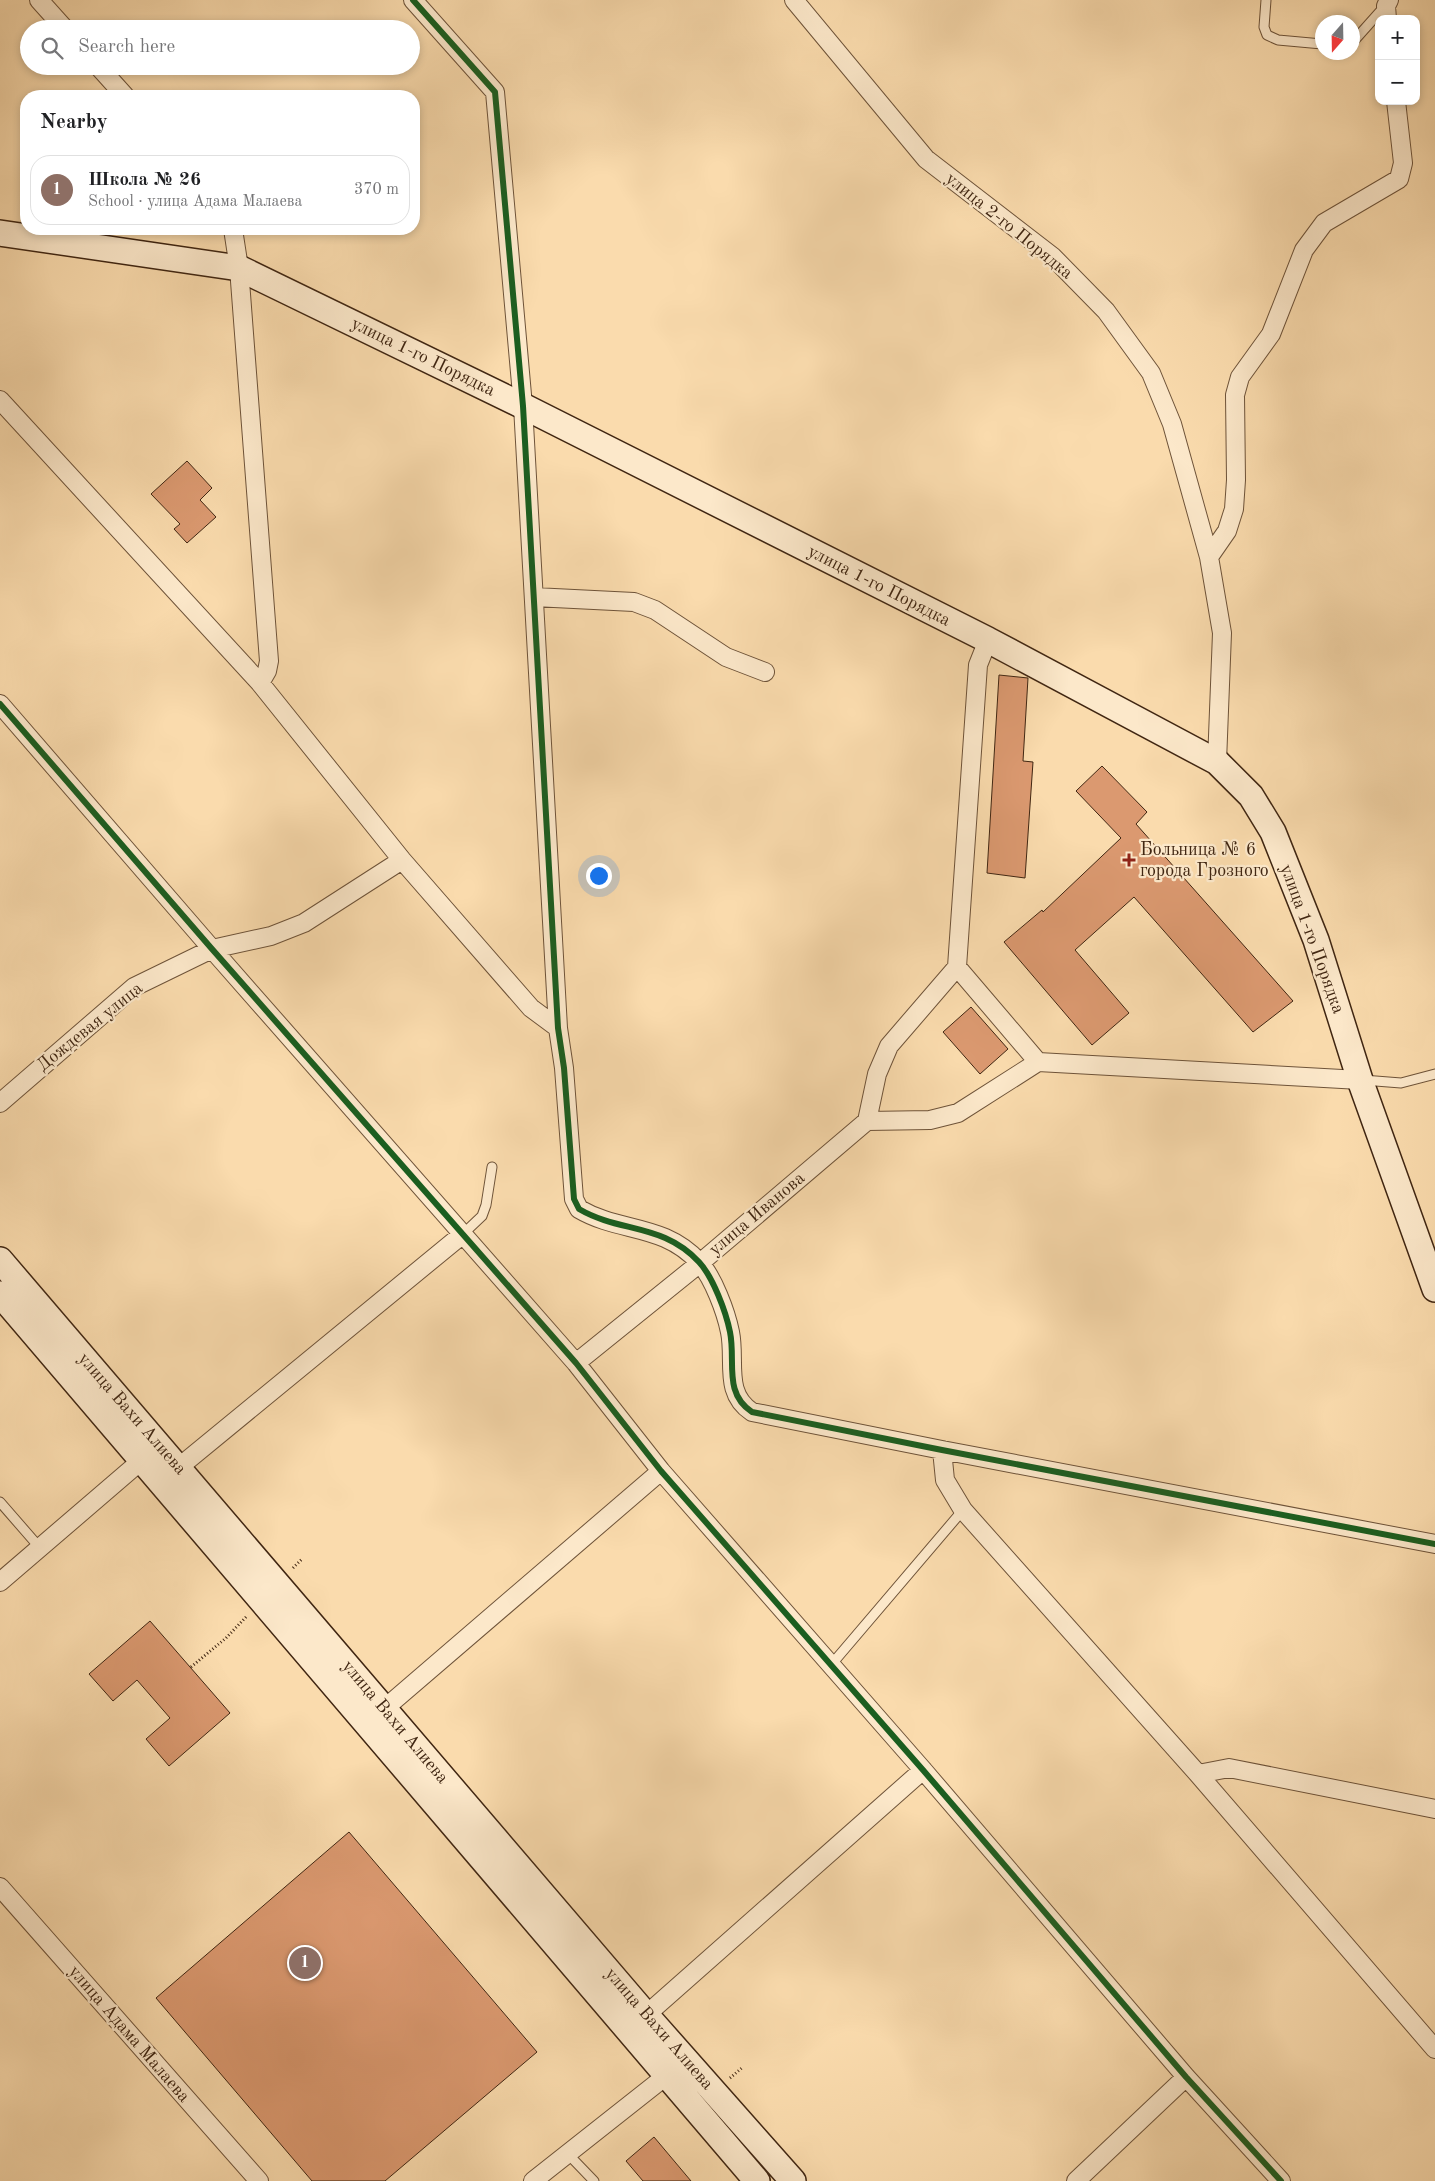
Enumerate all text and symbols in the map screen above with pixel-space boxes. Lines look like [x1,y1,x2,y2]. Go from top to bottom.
north arrow [1315,15,1360,60]
map controls [1375,15,1420,105]
button: + [1375,15,1420,60]
search box [20,20,420,75]
icon: search [38,34,66,62]
text: Search here [78,38,175,57]
button: − [1375,60,1420,105]
text: Nearby [40,112,108,133]
street label: улица 2-го Порядка [942,169,1076,283]
text: Школа № 26 [88,171,201,190]
text: 1 [52,182,62,198]
text: 370 m [354,182,399,198]
text: School · улица Адама Малаева [88,194,302,210]
street label: улица 1-го Порядка [348,314,498,400]
street label: улица 1-го Порядка [805,542,953,630]
place label: Больница № 6 города Грозного [1140,841,1269,880]
marker: Больница № 6 города Грозного [1122,853,1136,867]
street label: улица 1-го Порядка [1277,862,1347,1016]
your location [586,863,612,889]
street label: Дождевая улица [34,979,146,1075]
street label: улица Иванова [706,1169,808,1259]
street label: улица Вахи Алиева [74,1350,190,1478]
street label: улица Вахи Алиева [338,1657,452,1787]
pin: 1 [289,1944,321,1982]
street label: улица Адама Малаева [65,1962,193,2106]
street label: улица Вахи Алиева [601,1965,717,2093]

